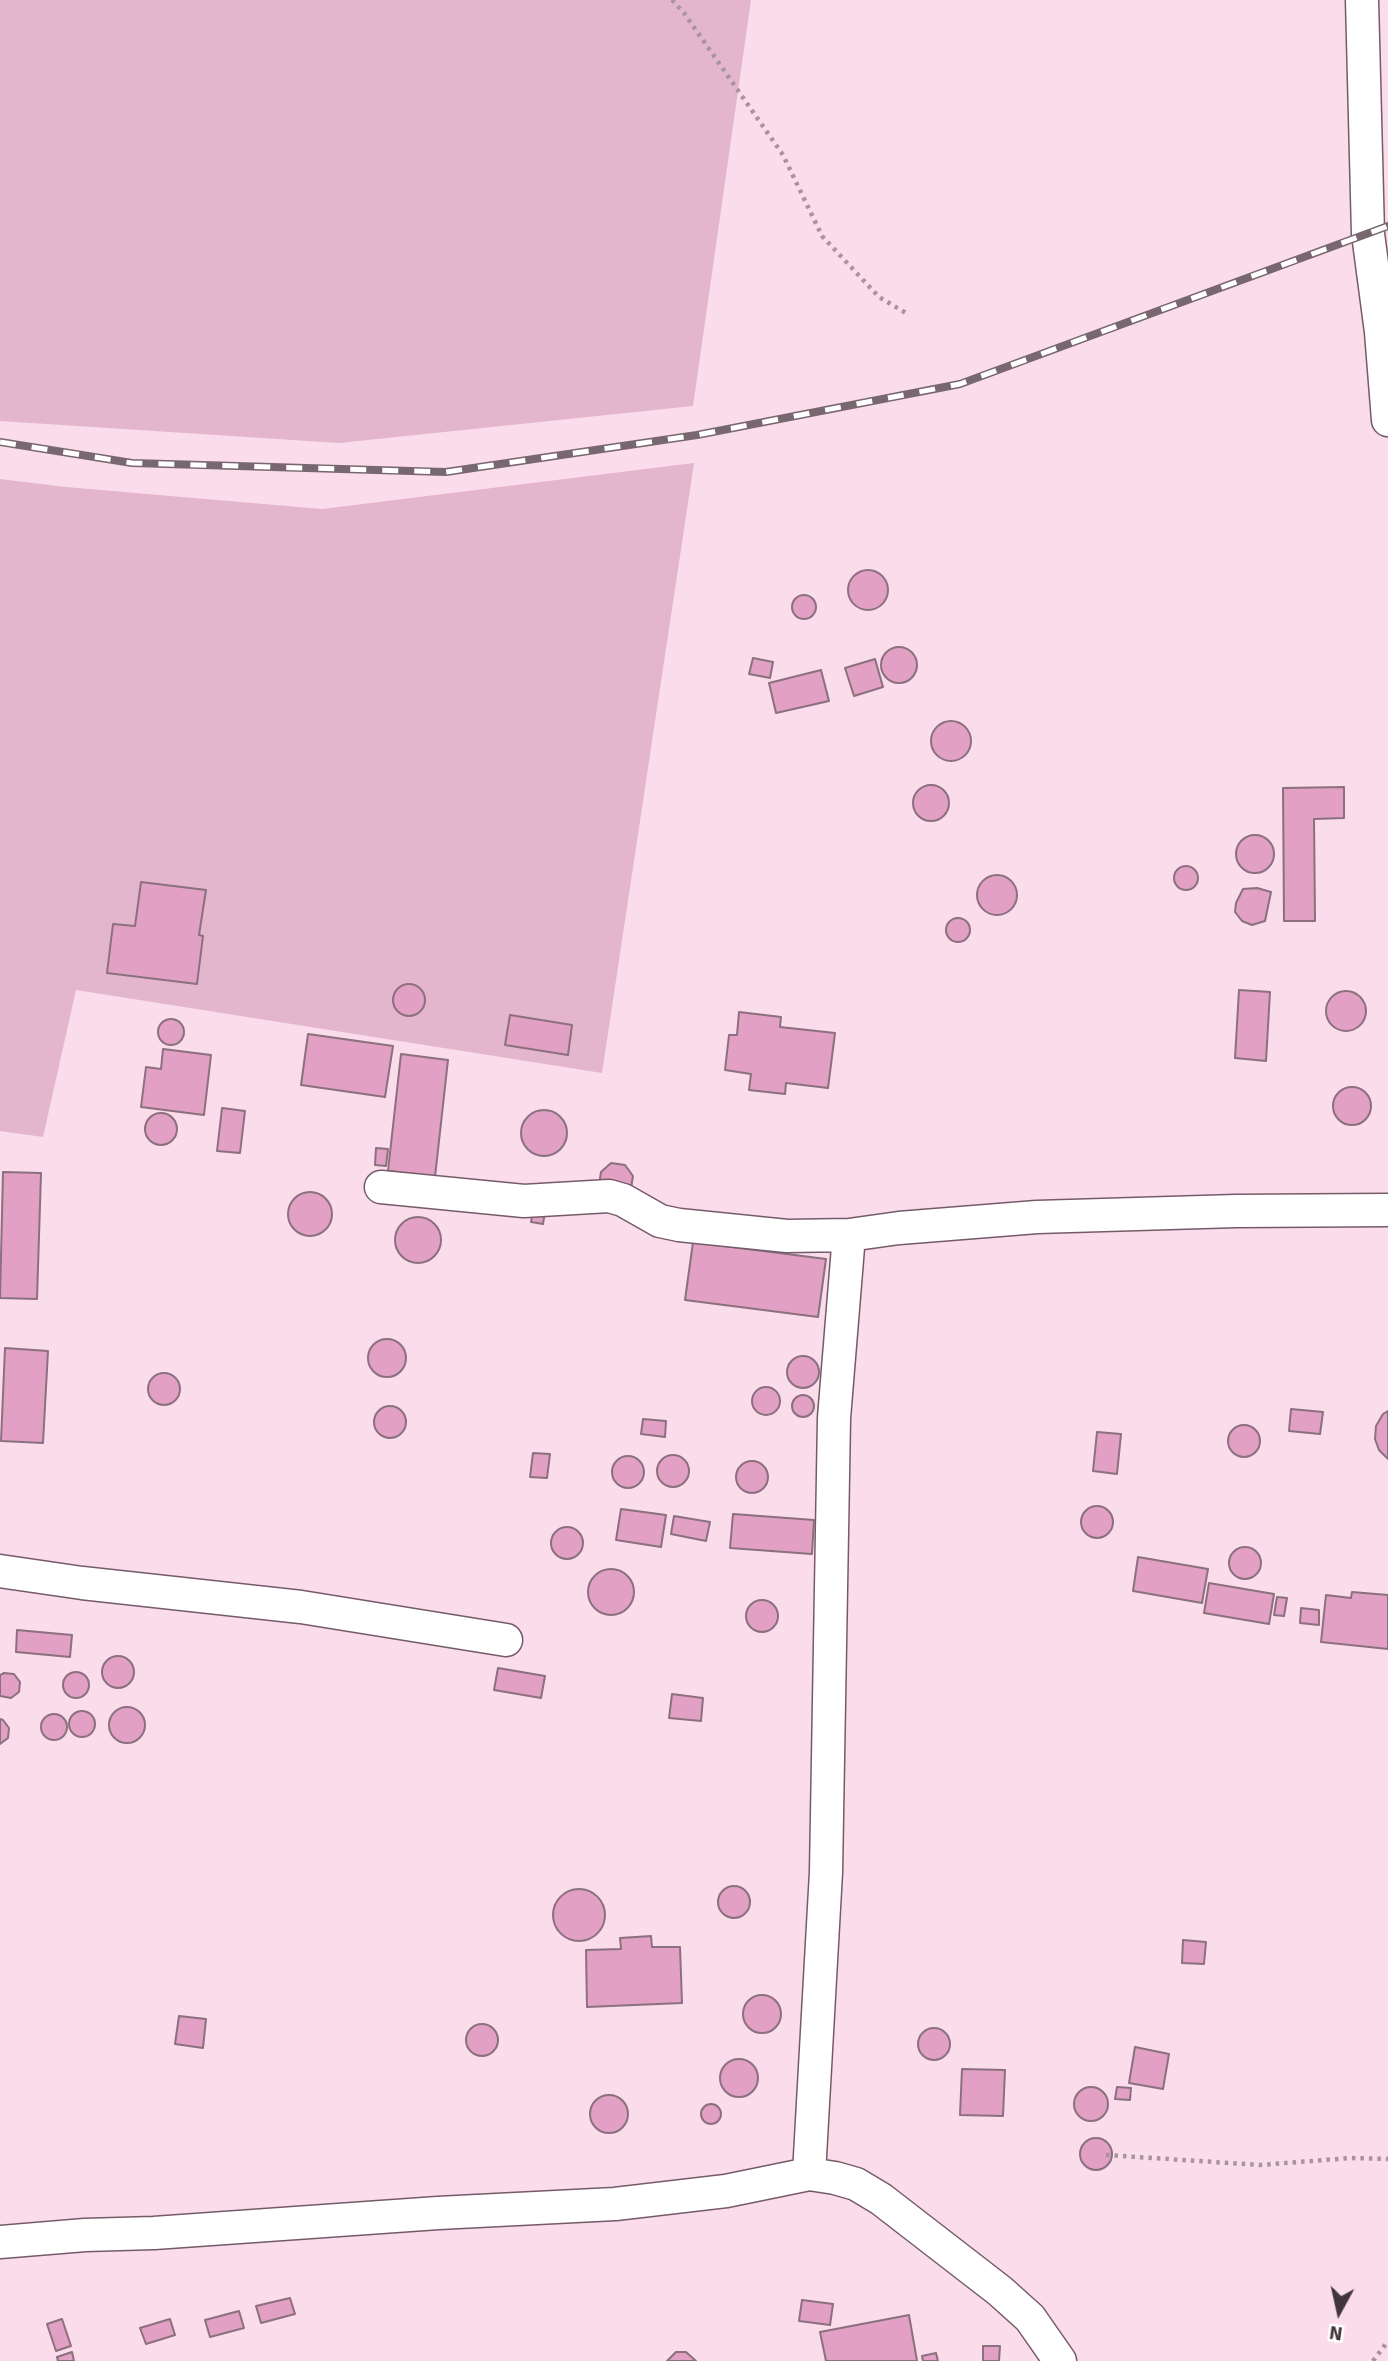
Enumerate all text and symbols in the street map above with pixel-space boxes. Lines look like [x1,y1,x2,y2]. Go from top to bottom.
north arrow [1304,2277,1374,2347]
text: N [1328,2320,1344,2346]

